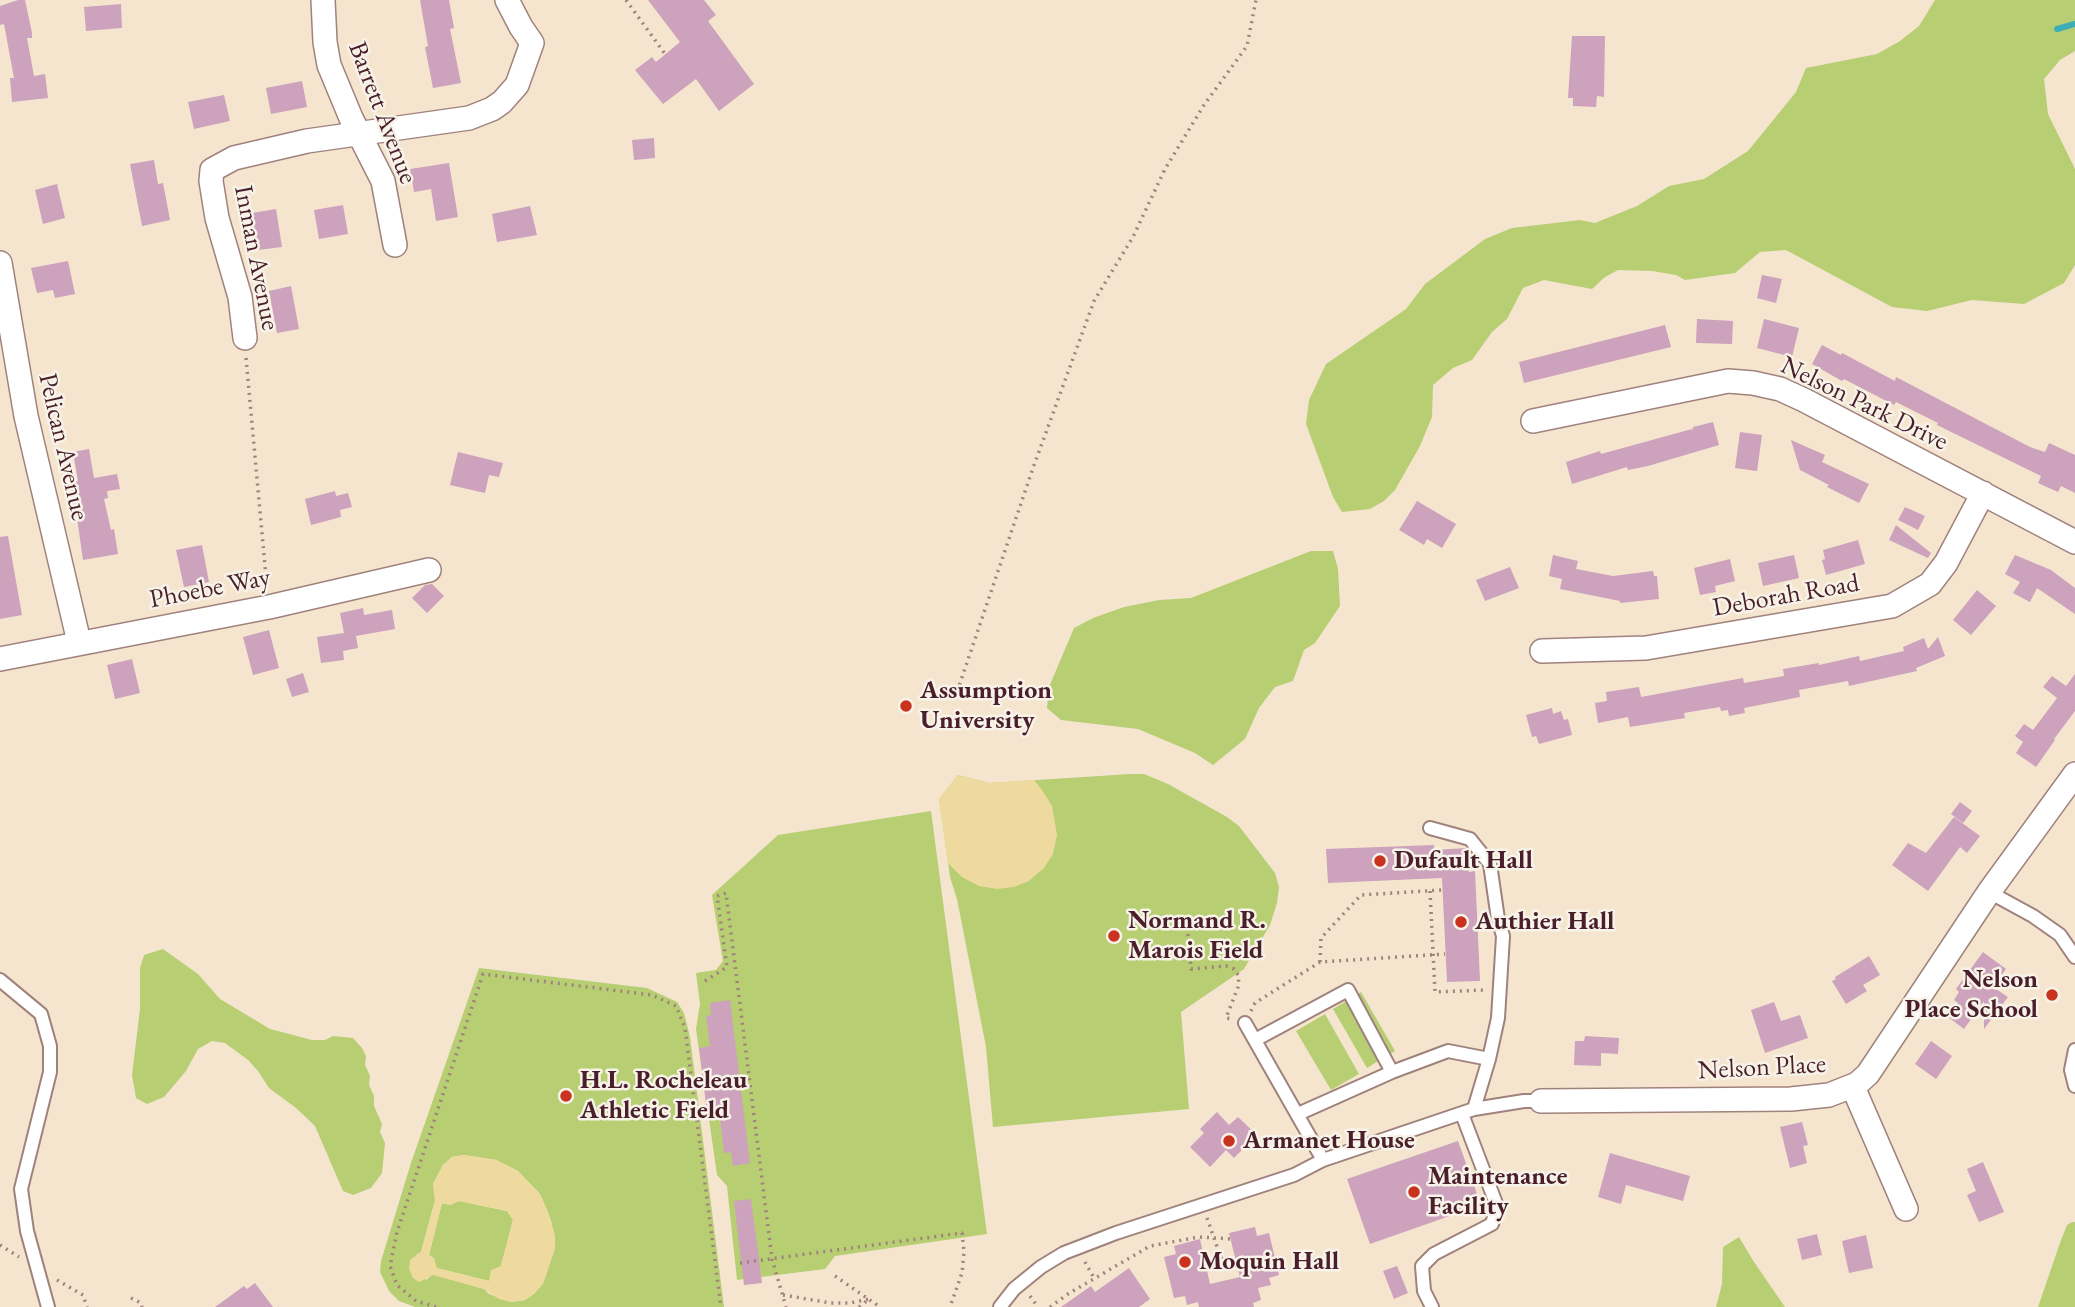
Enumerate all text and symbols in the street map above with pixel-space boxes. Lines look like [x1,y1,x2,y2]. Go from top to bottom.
street label: Barrett Avenue [341,38,423,188]
street label: Inman Avenue [227,183,285,333]
street label: Nelson Park Drive [1775,350,1953,458]
street label: Pelican Avenue [31,370,95,524]
street label: Phoebe Way [147,562,273,616]
street label: Deborah Road [1710,568,1862,624]
place label: Assumption University [920,675,1052,736]
marker: Assumption University [898,698,914,714]
place label: Dufault Hall [1394,845,1533,877]
marker: Dufault Hall [1372,853,1388,869]
place label: Normand R. Marois Field [1128,905,1266,967]
place label: Authier Hall [1475,906,1614,938]
marker: Authier Hall [1453,914,1469,930]
marker: Normand R. Marois Field [1106,928,1122,944]
place label: Nelson Place School [1904,964,2038,1026]
marker: Nelson Place School [2044,987,2060,1003]
street label: Nelson Place [1697,1049,1827,1087]
place label: H.L. Rocheleau Athletic Field [580,1065,747,1126]
marker: H.L. Rocheleau Athletic Field [558,1088,574,1104]
place label: Armanet House [1243,1125,1415,1157]
marker: Armanet House [1221,1133,1237,1149]
place label: Maintenance Facility [1428,1161,1568,1222]
marker: Maintenance Facility [1406,1184,1422,1200]
place label: Moquin Hall [1199,1246,1339,1278]
marker: Moquin Hall [1177,1254,1193,1270]

